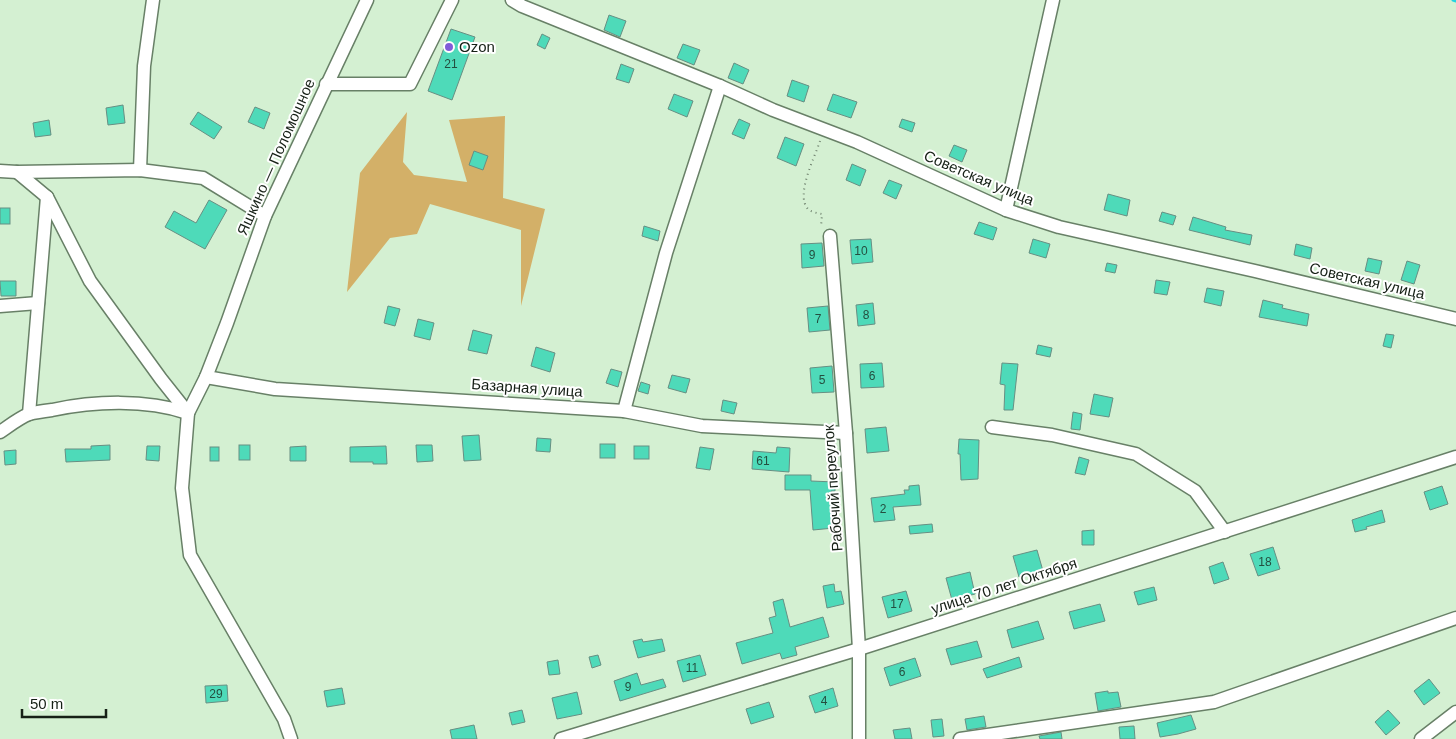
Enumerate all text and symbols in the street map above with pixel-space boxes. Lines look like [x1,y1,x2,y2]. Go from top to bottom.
place label: Ozon [459,38,495,55]
marker: Ozon [443,41,455,53]
house number: 21 [444,57,458,71]
street label: Яшкино — Поломошное [233,76,318,238]
street label: Советская улица [922,147,1037,209]
house number: 10 [854,244,868,258]
house number: 9 [809,248,816,262]
street label: Советская улица [1308,259,1427,302]
house number: 8 [863,308,870,322]
house number: 7 [815,312,822,326]
house number: 6 [869,369,876,383]
house number: 5 [819,373,826,387]
street label: Базарная улица [471,375,584,400]
street label: Рабочий переулок [820,424,845,552]
house number: 61 [756,454,770,468]
house number: 2 [880,502,887,516]
street label: улица 70 лет Октября [929,554,1079,617]
house number: 18 [1258,555,1272,569]
house number: 17 [890,597,904,611]
house number: 11 [686,661,699,675]
house number: 6 [899,665,906,679]
house number: 9 [625,680,632,694]
scale bar [22,686,106,718]
house number: 29 [209,687,223,701]
house number: 4 [821,694,828,708]
text: 50 m [30,695,63,712]

